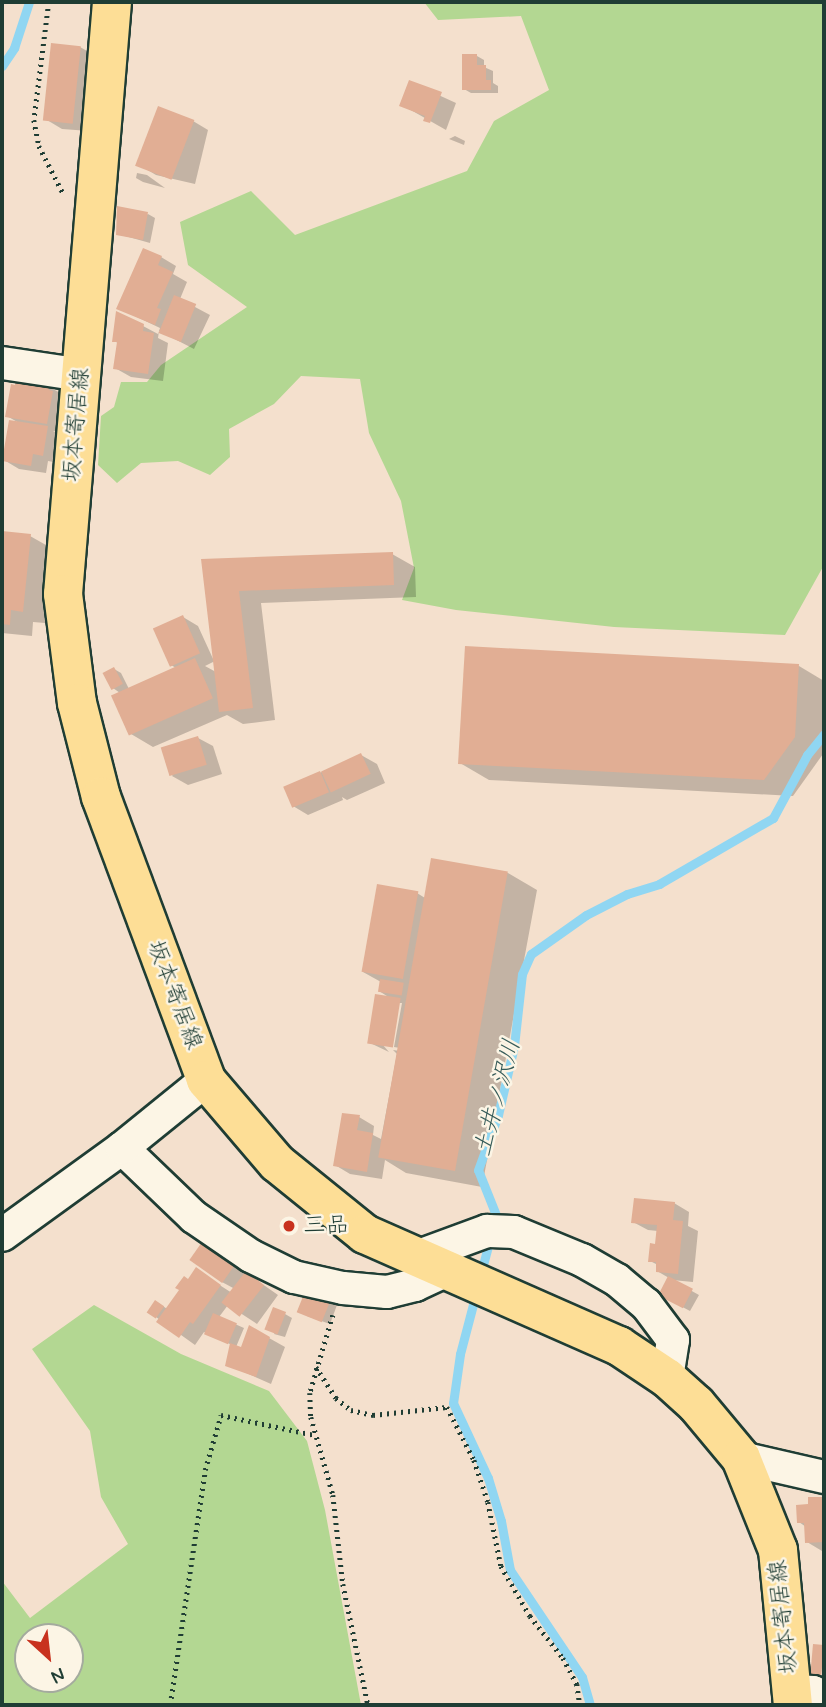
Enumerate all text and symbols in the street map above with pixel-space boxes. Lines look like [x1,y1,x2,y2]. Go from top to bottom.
street label: 坂本寄居線 [58,367,96,483]
street label: 坂本寄居線 [141,936,207,1054]
water label: 土井ノ沢川 [469,1036,527,1160]
place label: 三品 [303,1212,349,1240]
marker: 三品 [281,1218,297,1234]
street label: 坂本寄居線 [764,1558,804,1676]
north arrow [14,1623,84,1693]
text: N [47,1661,69,1689]

